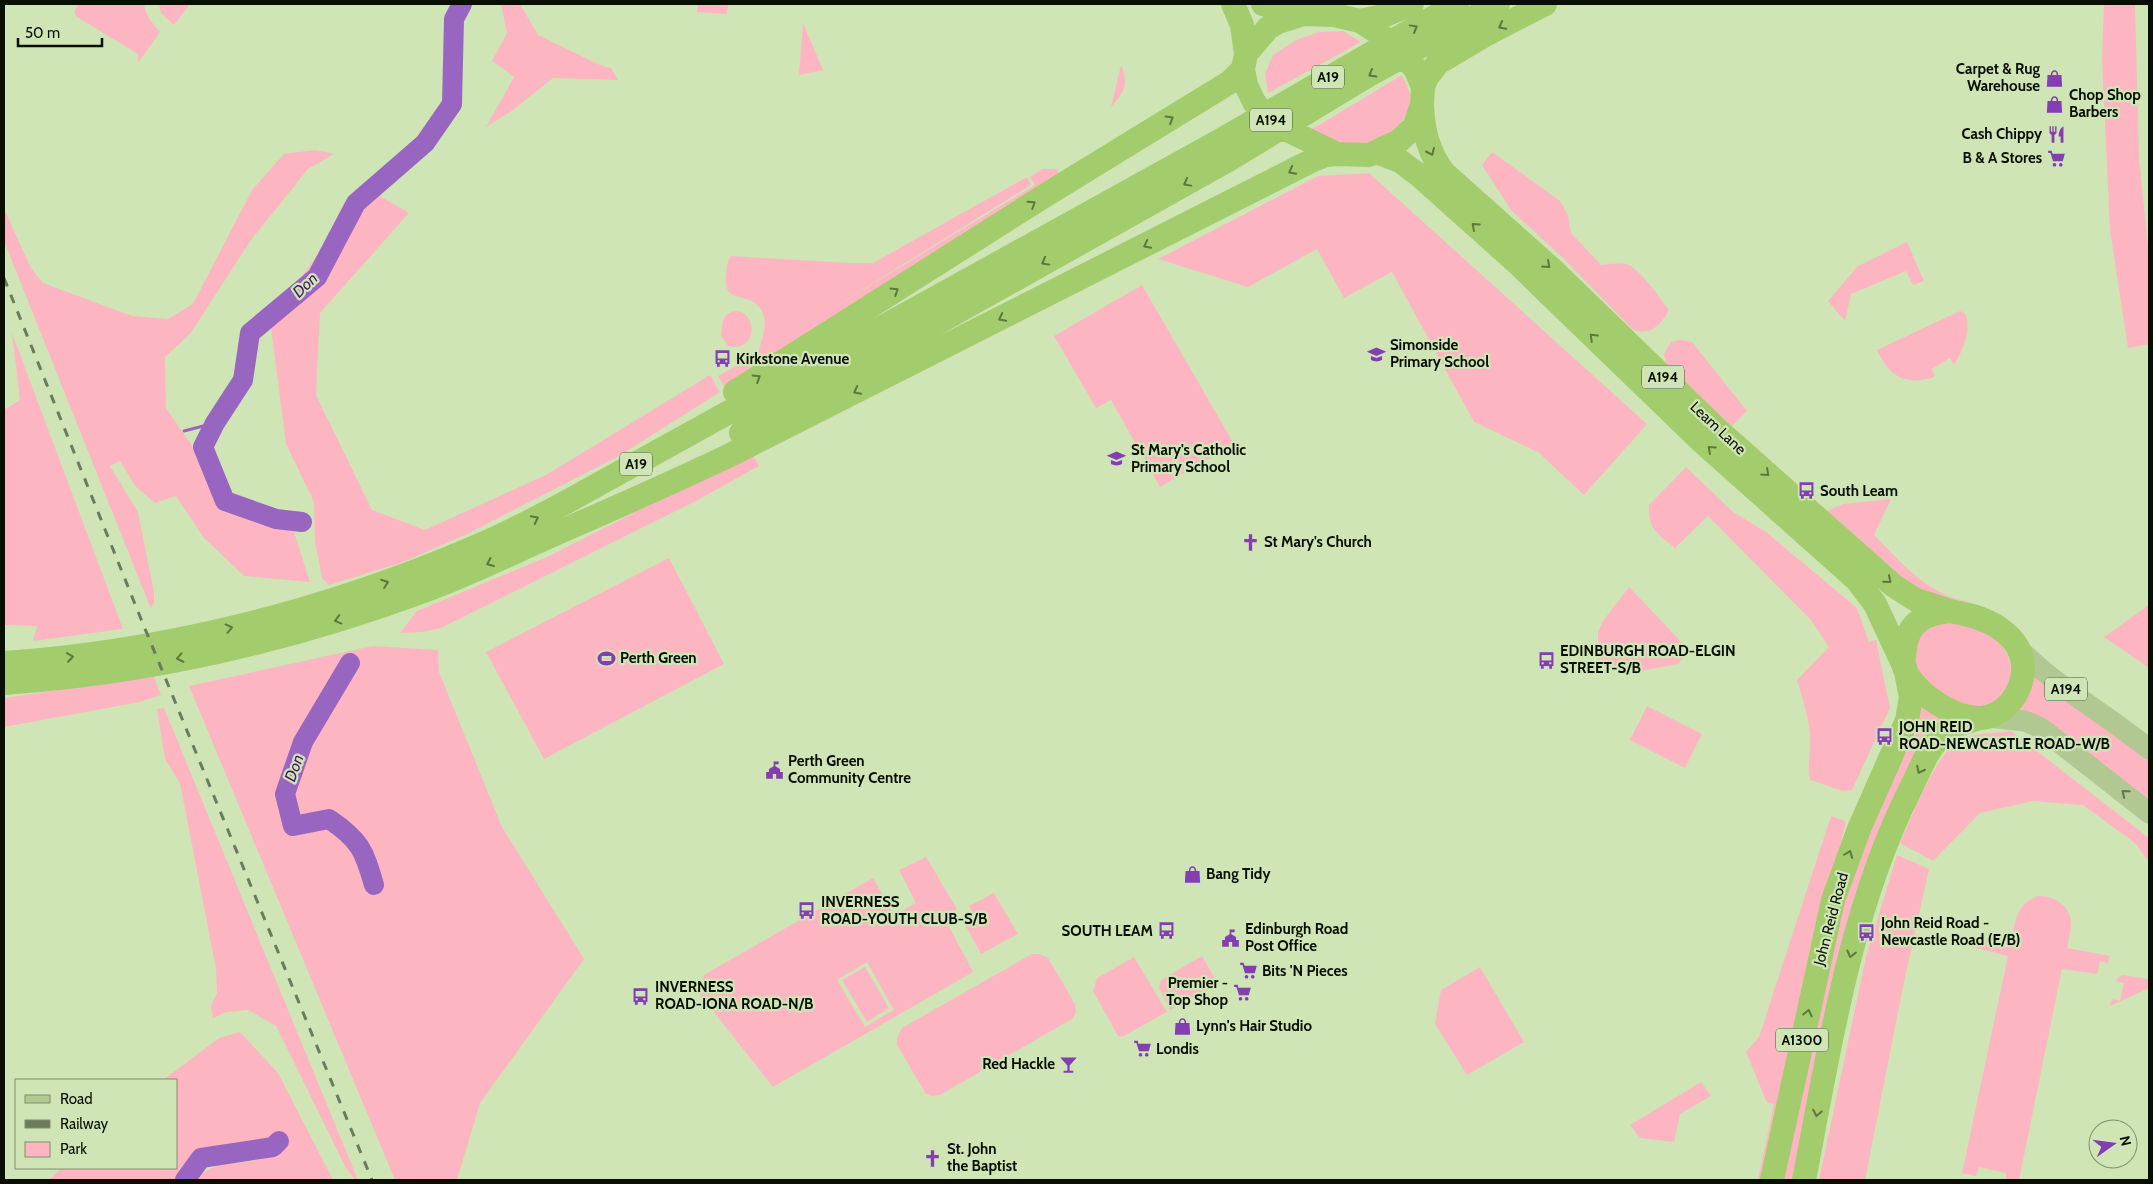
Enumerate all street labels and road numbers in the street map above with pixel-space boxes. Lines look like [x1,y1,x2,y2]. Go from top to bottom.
road number: A19 [1312,66,1344,88]
road number: A194 [1250,108,1292,132]
road number: A194 [1642,366,1684,388]
street label: Leam Lane [1686,398,1750,459]
road number: A19 [620,452,652,476]
road number: A194 [2045,678,2087,701]
street label: John Reid Road [1810,870,1852,968]
road number: A1300 [1776,1028,1828,1052]

